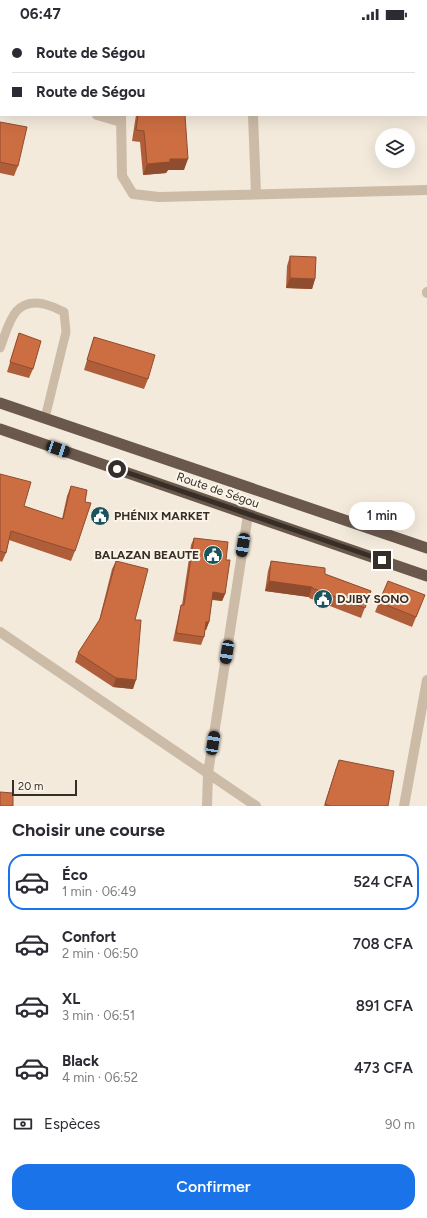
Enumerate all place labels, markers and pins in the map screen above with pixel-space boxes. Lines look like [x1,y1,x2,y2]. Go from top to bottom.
public building icon: PHÉNIX MARKET [89,505,111,527]
place label: PHÉNIX MARKET [114,509,210,523]
public building icon: BALAZAN BEAUTE [202,544,224,566]
place label: BALAZAN BEAUTE [95,548,199,562]
public building icon: DJIBY SONO [312,588,334,610]
place label: DJIBY SONO [337,592,409,606]

